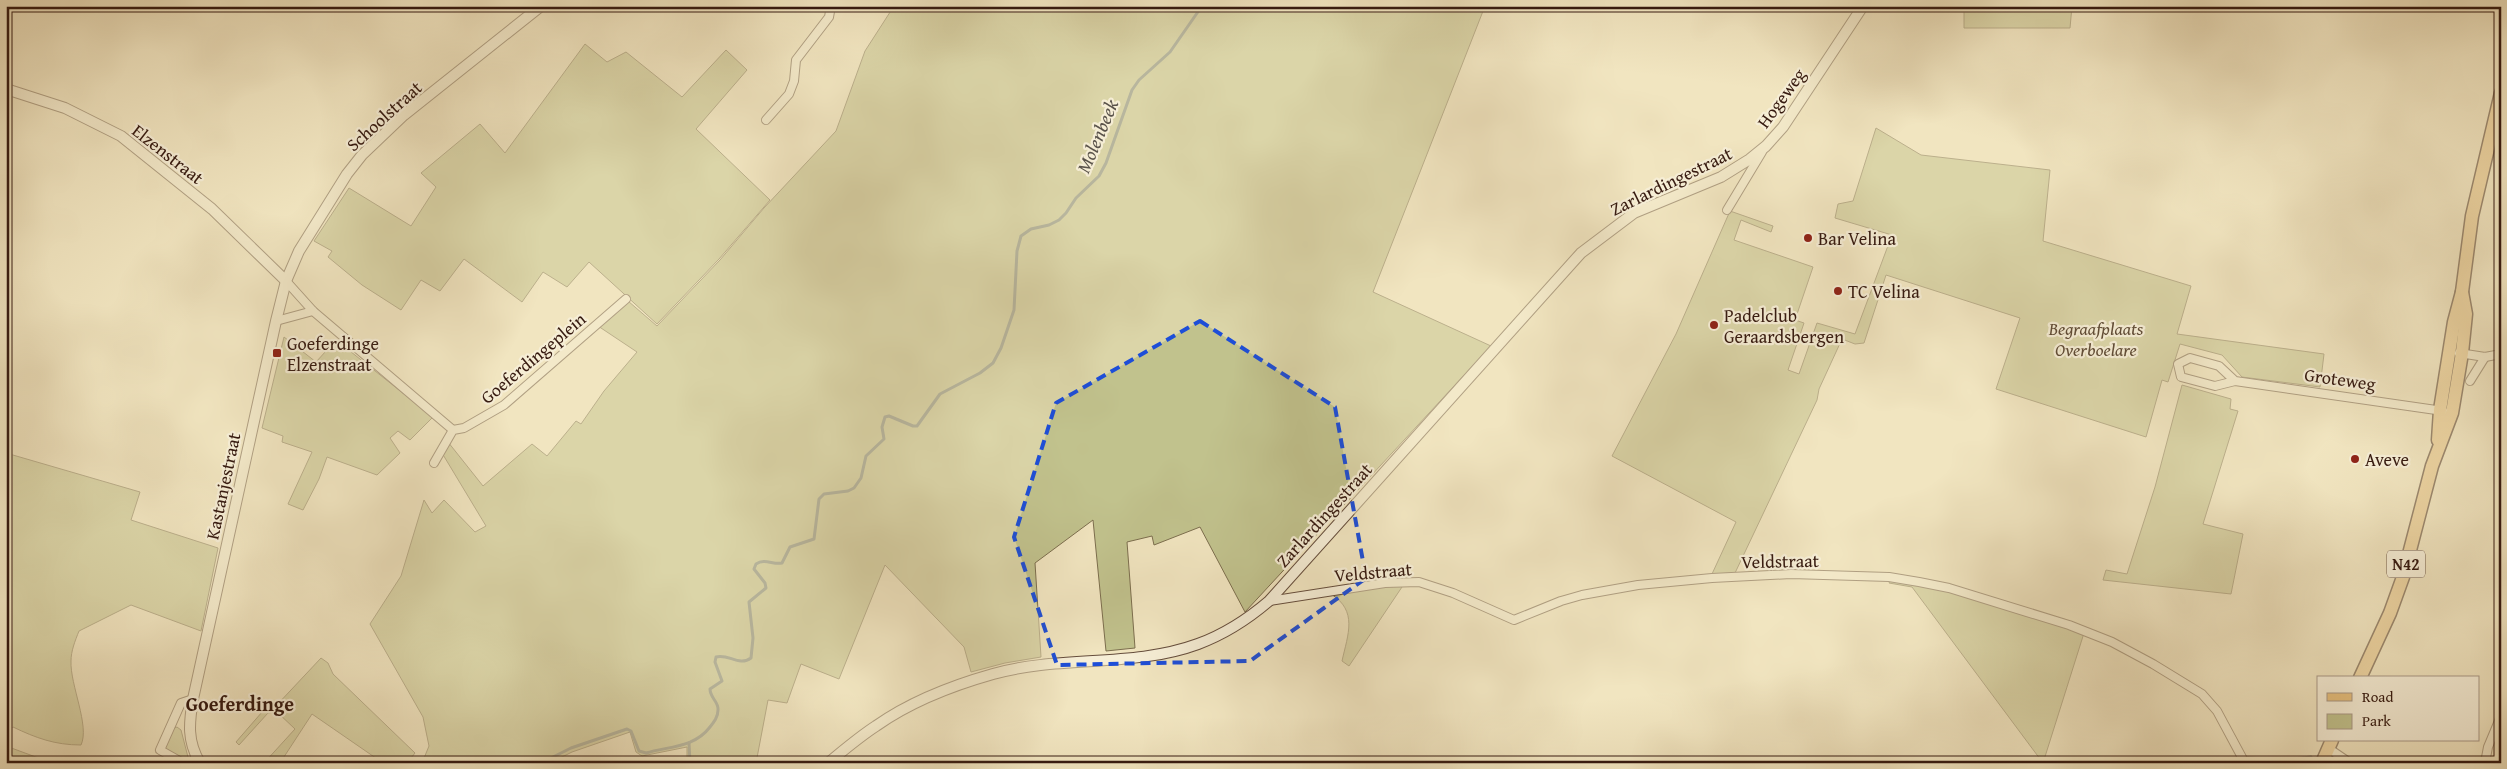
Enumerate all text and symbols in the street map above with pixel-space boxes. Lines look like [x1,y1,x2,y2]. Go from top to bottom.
street label: Hogeweg [1750,62,1812,134]
street label: Schoolstraat [340,74,428,158]
water label: Molenbeek [1069,95,1125,177]
street label: Elzenstraat [126,117,210,191]
street label: Zarlardingestraat [1606,140,1737,222]
place label: Bar Velina [1818,225,1896,252]
marker: Bar Velina [1802,232,1814,244]
place label: TC Velina [1848,278,1920,305]
marker: TC Velina [1832,285,1844,297]
place label: Padelclub Geraardsbergen [1724,302,1844,350]
street label: Goeferdingeplein [474,306,592,410]
park label: Begraafplaats Overboelare [2048,315,2144,363]
marker: Padelclub Geraardsbergen [1708,319,1720,331]
place label: Goeferdinge Elzenstraat [287,330,379,378]
marker: Goeferdinge Elzenstraat [271,347,283,359]
street label: Groteweg [2303,361,2377,397]
street label: Kastanjestraat [198,429,248,542]
place label: Aveve [2365,446,2409,473]
marker: Aveve [2349,453,2361,465]
street label: Zarlardingestraat [1270,456,1379,573]
street label: Veldstraat [1741,547,1820,575]
road number: N42 [2387,550,2425,578]
street label: Veldstraat [1333,555,1414,589]
legend [2317,676,2480,742]
text: Road [2362,686,2393,707]
district label: Goeferdinge [186,689,294,718]
text: Park [2362,710,2391,731]

